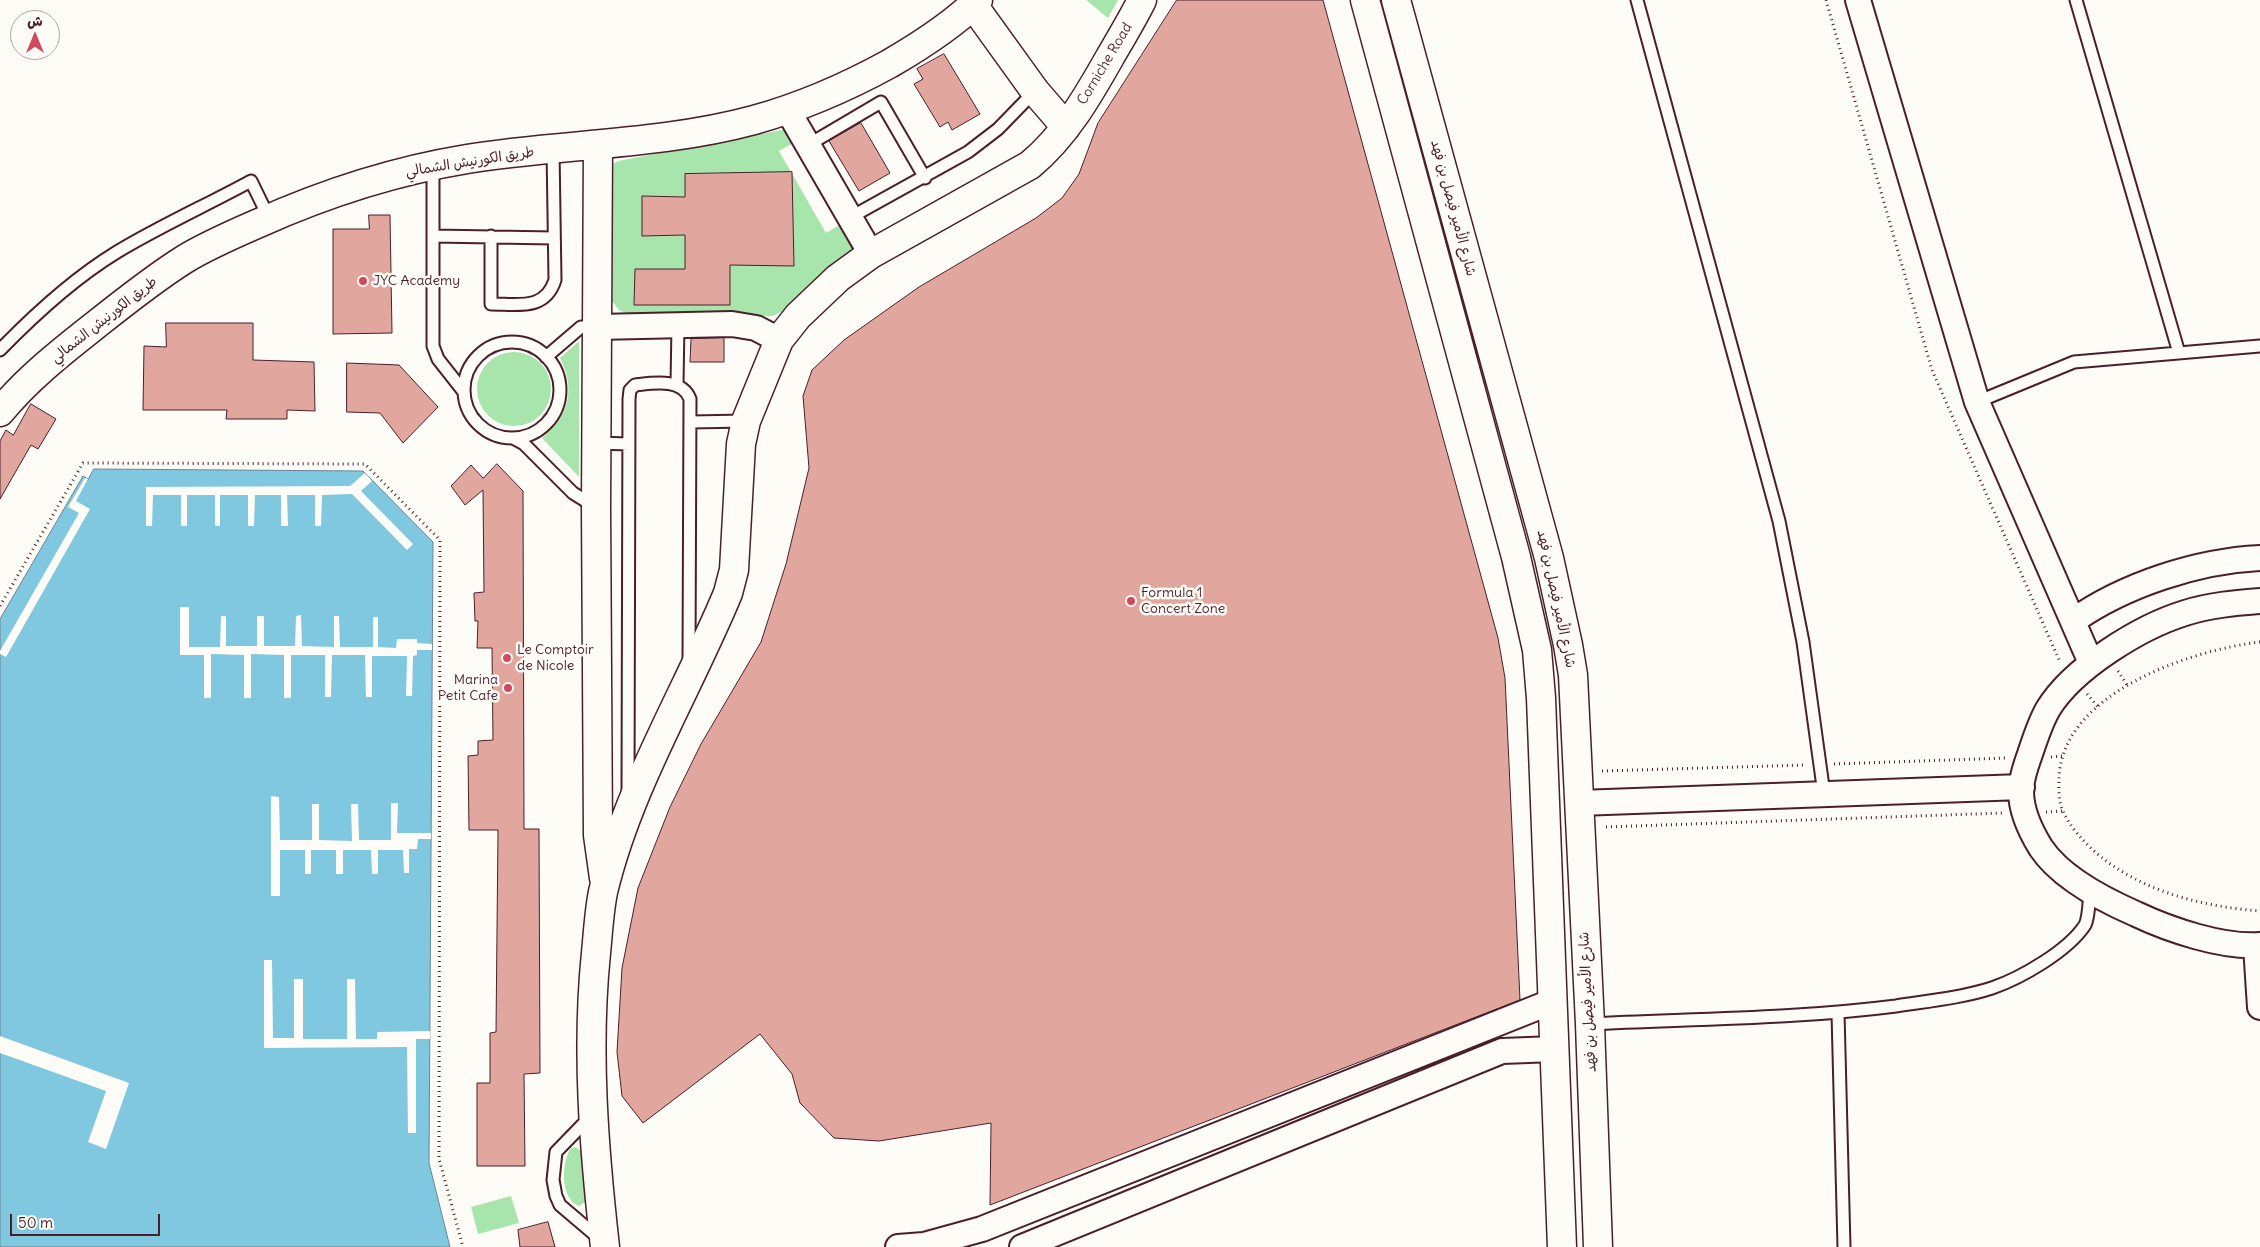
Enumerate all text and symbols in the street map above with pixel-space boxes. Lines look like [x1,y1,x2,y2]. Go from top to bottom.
north arrow [10,10,60,60]
text: ش [27,12,43,30]
street label: Corniche Road [1074,20,1136,108]
street label: شارع الأمير فيصل بن فهد [1427,138,1479,278]
street label: طريق الكورنيش الشمالي [404,144,536,180]
street label: طريق الكورنيش الشمالي [48,273,160,367]
place label: JYC Academy [373,273,460,289]
marker: JYC Academy [357,275,369,287]
street label: شارع الأمير فيصل بن فهد [1533,529,1579,669]
place label: Formula 1 Concert Zone [1141,585,1225,618]
marker: Formula 1 Concert Zone [1125,595,1137,607]
place label: Le Comptoir de Nicole [517,642,594,674]
marker: Le Comptoir de Nicole [501,652,513,664]
place label: Marina Petit Cafe [438,672,498,704]
marker: Marina Petit Cafe [502,682,514,694]
street label: شارع الأمير فيصل بن فهد [1576,931,1600,1073]
scale bar [12,1204,162,1236]
text: 50 m [18,1213,53,1232]

